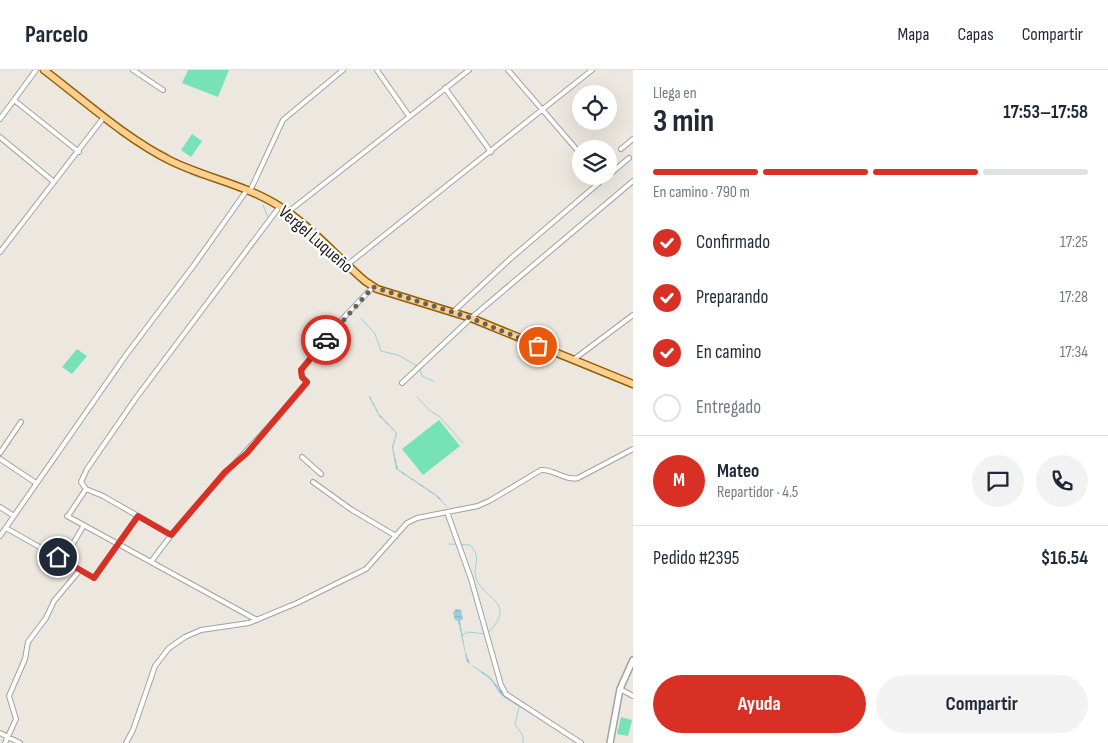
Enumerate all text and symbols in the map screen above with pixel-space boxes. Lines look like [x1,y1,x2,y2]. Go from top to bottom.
text: Parcelo [25,20,88,49]
text: Mapa [897,24,929,45]
text: Capas [957,24,994,45]
text: Compartir [1022,24,1083,45]
text: Llega en [653,84,697,103]
map controls [572,85,617,185]
button: locate [572,85,617,130]
text: 17:53–17:58 [1003,101,1088,124]
text: 3 min [653,102,714,141]
button: layers [572,140,617,185]
text: En camino · 790 m [653,183,750,202]
street label: Vergel Luqueño [274,201,357,277]
icon: check [653,229,681,257]
text: Confirmado [696,231,770,254]
text: 17:25 [1060,233,1088,252]
icon: check [653,284,681,312]
text: Preparando [696,286,768,309]
text: 17:28 [1060,288,1088,307]
courier [301,315,351,365]
pin [517,325,559,367]
icon: car [312,326,340,354]
icon: bag [524,332,552,360]
icon: check [653,339,681,367]
text: En camino [696,341,761,364]
text: 17:34 [1060,343,1088,362]
text: Entregado [696,396,761,419]
button: chat [972,455,1024,507]
button: phone [1036,455,1088,507]
text: Mateo [717,460,759,483]
text: M [673,469,685,492]
text: Repartidor · 4.5 [717,483,798,502]
pin [37,536,79,578]
icon: home [44,543,72,571]
text: Pedido #2395 [653,547,739,570]
text: $16.54 [1041,547,1088,570]
button: Ayuda [653,675,866,733]
button: Compartir [876,675,1088,733]

